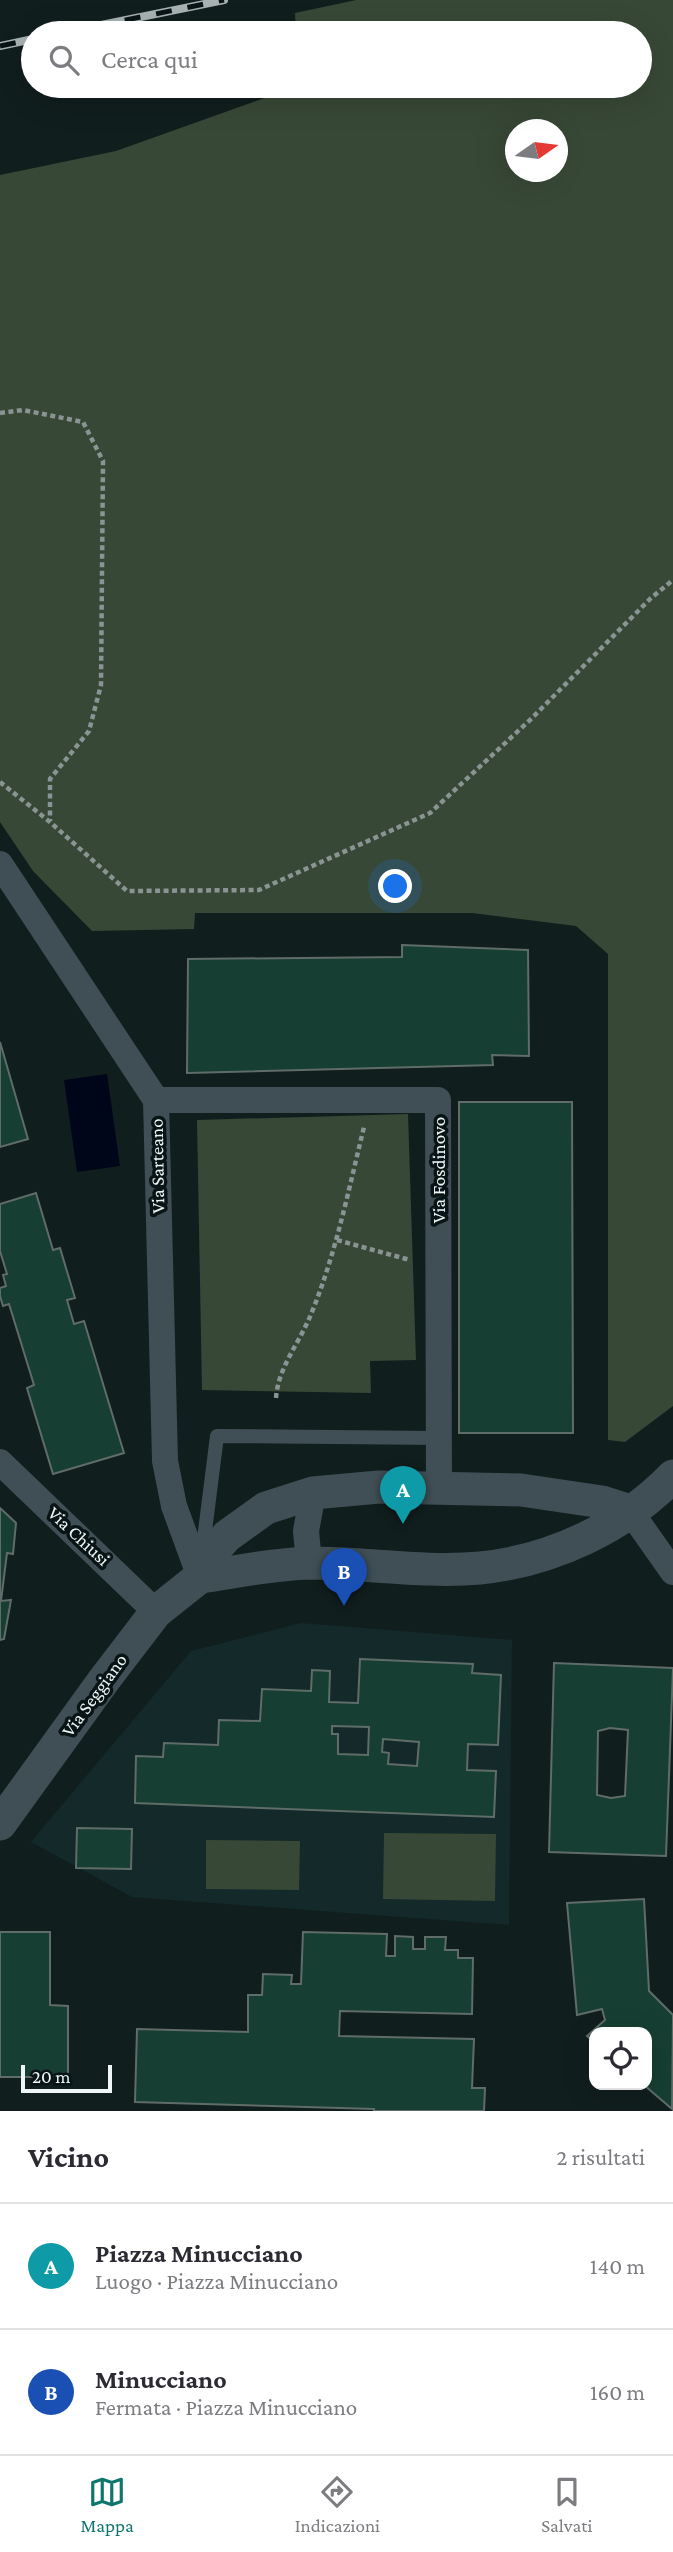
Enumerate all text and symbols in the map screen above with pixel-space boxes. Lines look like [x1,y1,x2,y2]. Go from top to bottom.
search box [21,21,652,98]
icon: search [45,41,83,79]
text: Cerca qui [101,45,198,74]
north arrow [505,119,568,182]
your location [378,869,412,903]
street label: Via Fosdinovo [428,1117,449,1223]
street label: Via Sarteano [146,1118,168,1214]
pin: A [380,1466,426,1524]
street label: Via Chiusi [44,1502,114,1570]
pin: B [321,1548,367,1606]
street label: Via Seggiano [57,1650,131,1740]
map controls [589,2027,652,2090]
button: locate [589,2027,652,2090]
scale bar [21,2062,112,2094]
text: 20 m [32,2066,71,2087]
text: Vicino [28,2140,109,2173]
text: 2 risultati [556,2144,645,2170]
text: Piazza Minucciano [95,2239,303,2268]
text: A [44,2253,58,2279]
text: 140 m [590,2253,645,2279]
text: Luogo · Piazza Minucciano [95,2268,338,2294]
text: Minucciano [95,2365,227,2394]
text: B [44,2379,58,2405]
text: 160 m [590,2379,645,2405]
text: Fermata · Piazza Minucciano [95,2394,357,2420]
tab: Mappa [81,2473,134,2536]
tab: Indicazioni [295,2473,380,2536]
tab: Salvati [541,2473,592,2536]

